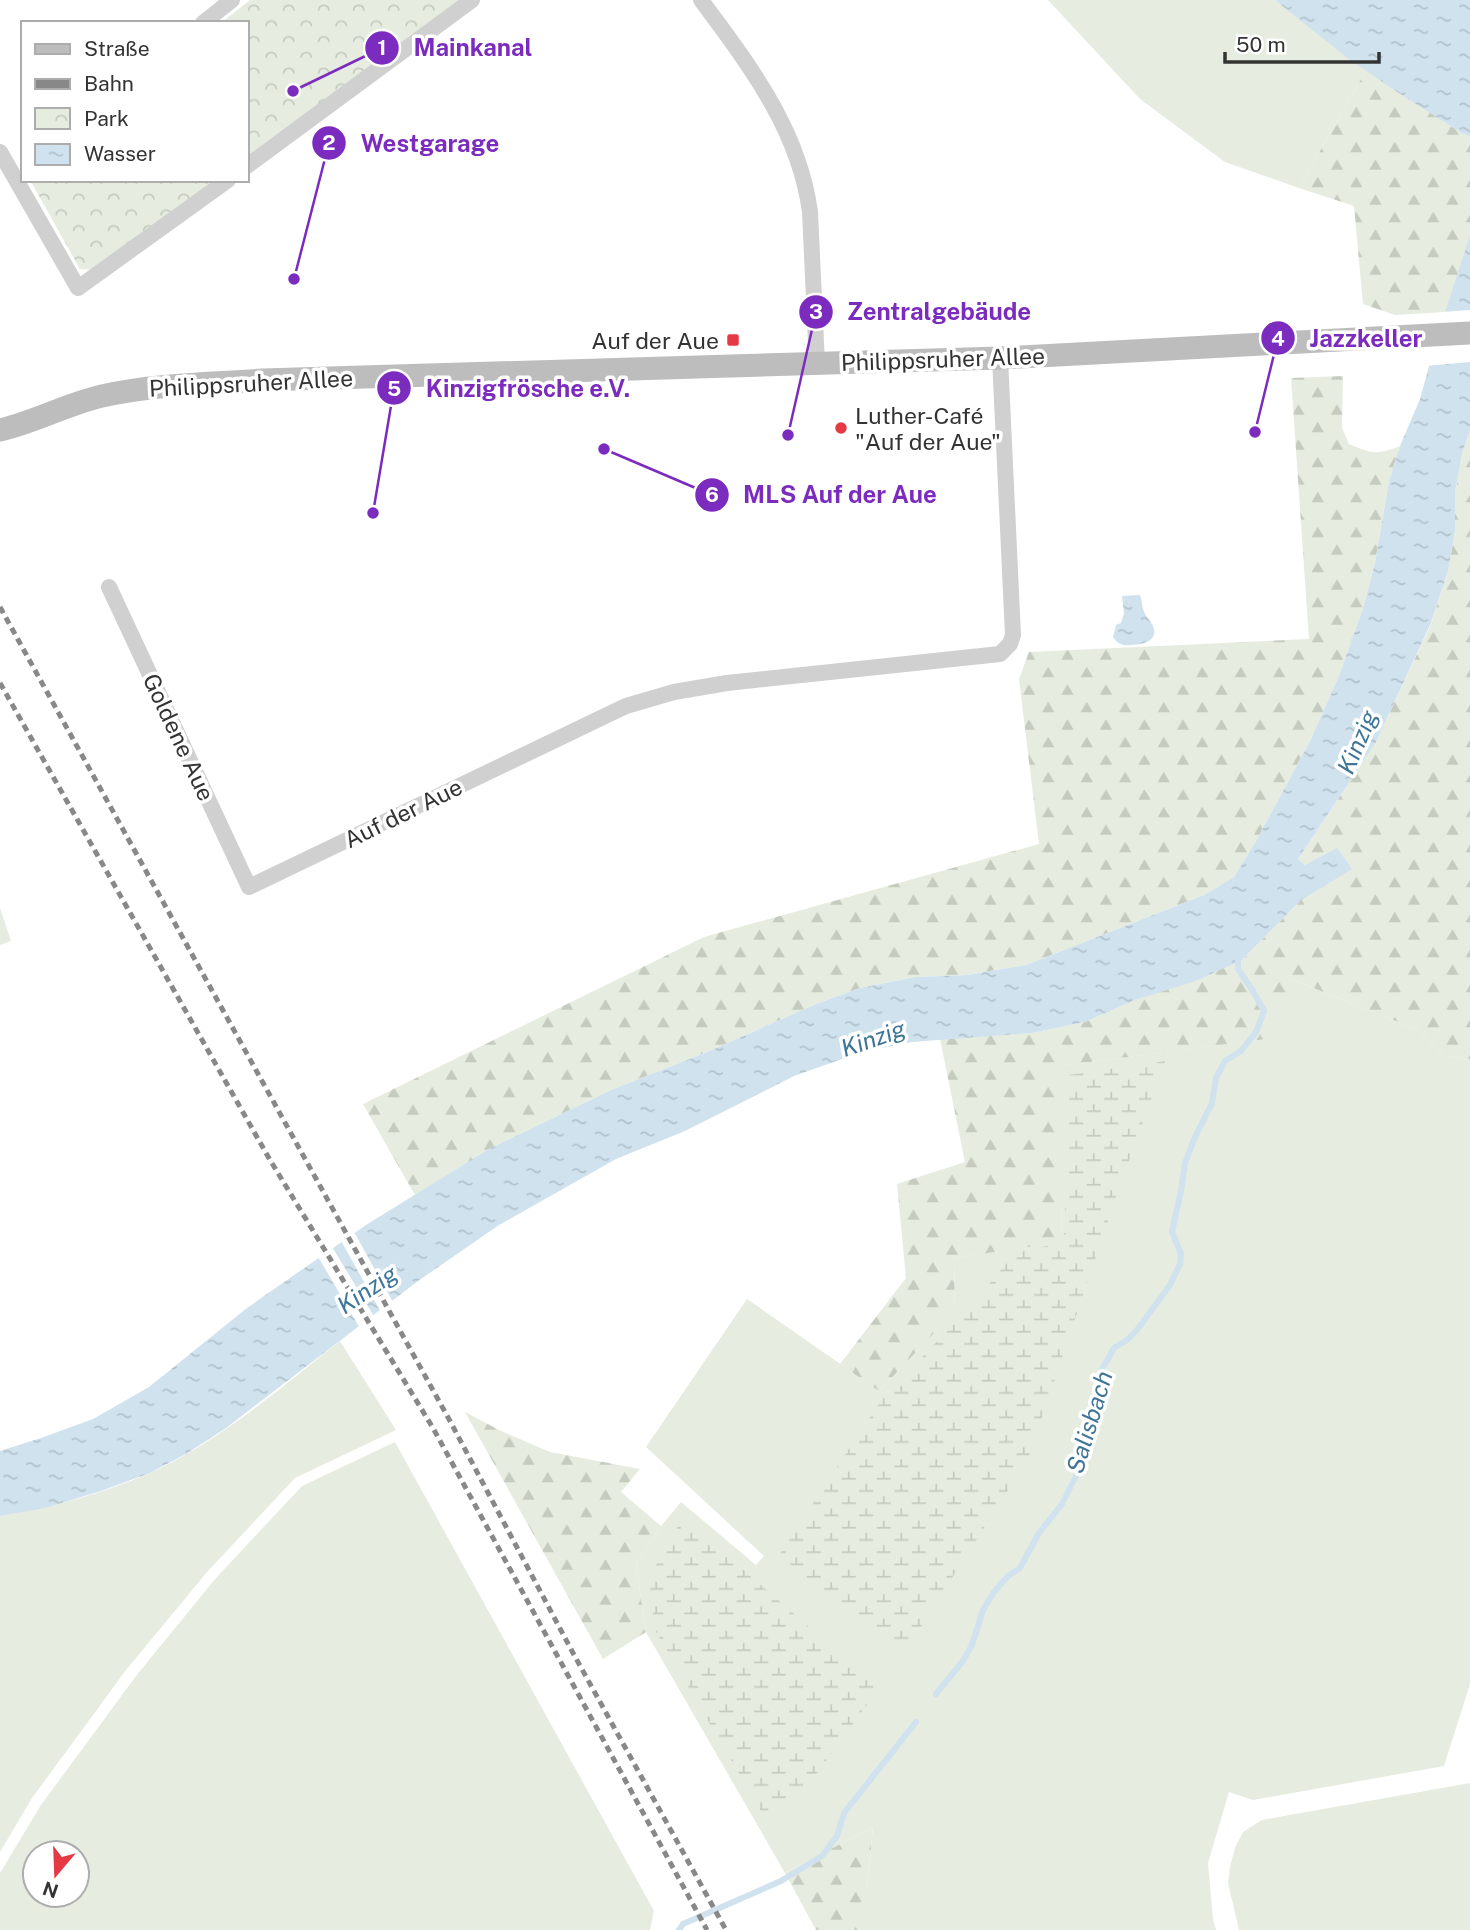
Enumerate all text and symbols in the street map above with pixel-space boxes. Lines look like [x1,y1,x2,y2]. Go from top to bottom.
legend [21,21,248,182]
scale bar [1225,21,1379,65]
callout: Mainkanal [364,26,546,71]
text: 50 m [1236,32,1286,57]
text: Mainkanal [413,33,533,61]
text: 1 [378,35,387,60]
text: Straße [84,36,150,61]
text: Bahn [84,71,134,96]
text: Park [84,106,129,131]
callout: Westgarage [311,121,513,166]
text: Westgarage [361,129,499,157]
text: 2 [322,130,336,155]
text: Wasser [84,141,156,166]
callout: Zentralgebäude [798,289,1046,334]
text: Zentralgebäude [847,297,1031,325]
text: 3 [809,299,823,324]
callout: Jazzkeller [1260,316,1436,361]
text: Jazzkeller [1310,324,1423,352]
text: 4 [1271,326,1285,351]
place label: Auf der Aue [591,327,719,354]
marker: Auf der Aue [725,332,741,348]
street label: Philippsruher Allee [841,342,1045,376]
street label: Philippsruher Allee [148,364,354,402]
callout: Kinzigfrösche e.V. [376,366,644,411]
text: Kinzigfrösche e.V. [426,374,630,402]
text: 5 [387,376,401,401]
place label: Luther-Café "Auf der Aue" [855,402,1001,455]
marker: Luther-Café "Auf der Aue" [833,420,849,436]
callout: MLS Auf der Aue [694,472,951,517]
text: MLS Auf der Aue [743,480,937,508]
text: 6 [705,482,719,507]
street label: Goldene Aue [138,669,220,805]
water label: Kinzig [1331,705,1383,778]
street label: Auf der Aue [340,773,466,853]
water label: Kinzig [837,1014,910,1062]
water label: Kinzig [332,1258,403,1319]
water label: Salisbach [1060,1367,1118,1477]
north arrow [21,1839,91,1909]
text: N [40,1877,61,1903]

